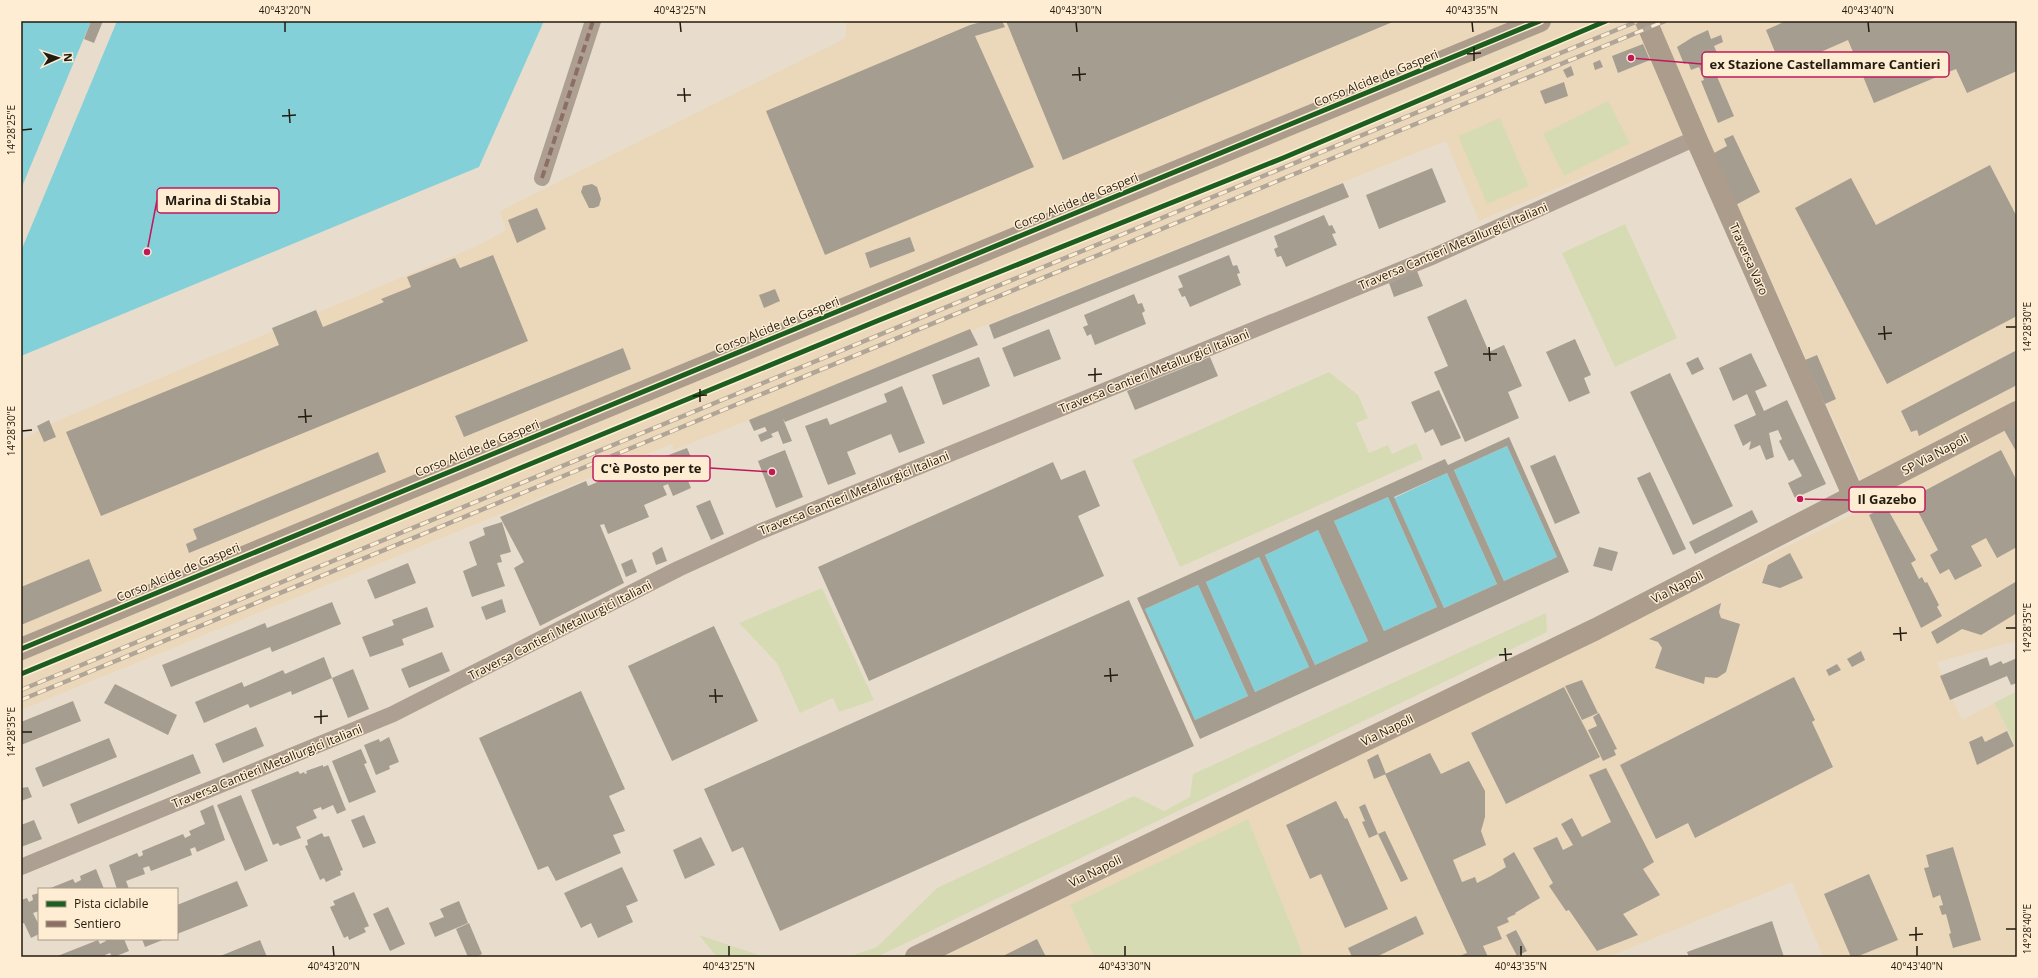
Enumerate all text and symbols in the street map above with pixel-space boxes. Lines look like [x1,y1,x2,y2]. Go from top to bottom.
text: 40°43'20"N [259,3,311,17]
text: 40°43'25"N [654,3,706,17]
text: 40°43'30"N [1050,3,1102,17]
text: 40°43'35"N [1446,3,1498,17]
text: 40°43'40"N [1842,3,1894,17]
north arrow [38,38,78,78]
street label: Corso Alcide de Gasperi [1311,45,1441,111]
callout: ex Stazione Castellammare Cantieri [1702,52,1949,77]
text: N [61,53,76,62]
text: ex Stazione Castellammare Cantieri [1709,55,1941,73]
text: 14°28'25"E [4,105,18,155]
street label: Corso Alcide de Gasperi [1011,168,1141,234]
callout: Marina di Stabia [157,188,279,213]
text: Marina di Stabia [165,191,271,209]
street label: Traversa Cantieri Metallurgici Italiani [1356,198,1550,294]
street label: Traversa Varo [1726,220,1772,298]
street label: Corso Alcide de Gasperi [712,292,842,358]
text: 14°28'30"E [2020,302,2034,352]
street label: Traversa Cantieri Metallurgici Italiani [1056,325,1252,417]
text: 14°28'30"E [4,406,18,456]
street label: Corso Alcide de Gasperi [412,415,542,481]
street label: SP Via Napoli [1899,429,1971,479]
street label: Traversa Cantieri Metallurgici Italiani [756,447,952,539]
callout: C'è Posto per te [593,456,710,481]
text: C'è Posto per te [600,459,702,477]
callout: Il Gazebo [1849,487,1925,512]
text: Il Gazebo [1857,490,1917,508]
street label: Corso Alcide de Gasperi [114,538,242,606]
street label: Via Napoli [1648,567,1706,607]
street label: Traversa Cantieri Metallurgici Italiani [465,576,655,684]
text: 14°28'35"E [2020,603,2034,653]
text: 14°28'35"E [4,707,18,757]
street label: Via Napoli [1358,710,1416,750]
street label: Traversa Cantieri Metallurgici Italiani [169,720,365,812]
street label: Via Napoli [1066,851,1124,891]
legend [38,888,178,940]
text: Pista ciclabile [74,895,149,912]
text: 14°28'40"E [2020,904,2034,954]
text: Sentiero [74,915,121,932]
text: 40°43'20"N [308,959,360,973]
text: 40°43'25"N [703,959,755,973]
text: 40°43'30"N [1099,959,1151,973]
text: 40°43'35"N [1495,959,1547,973]
text: 40°43'40"N [1891,959,1943,973]

